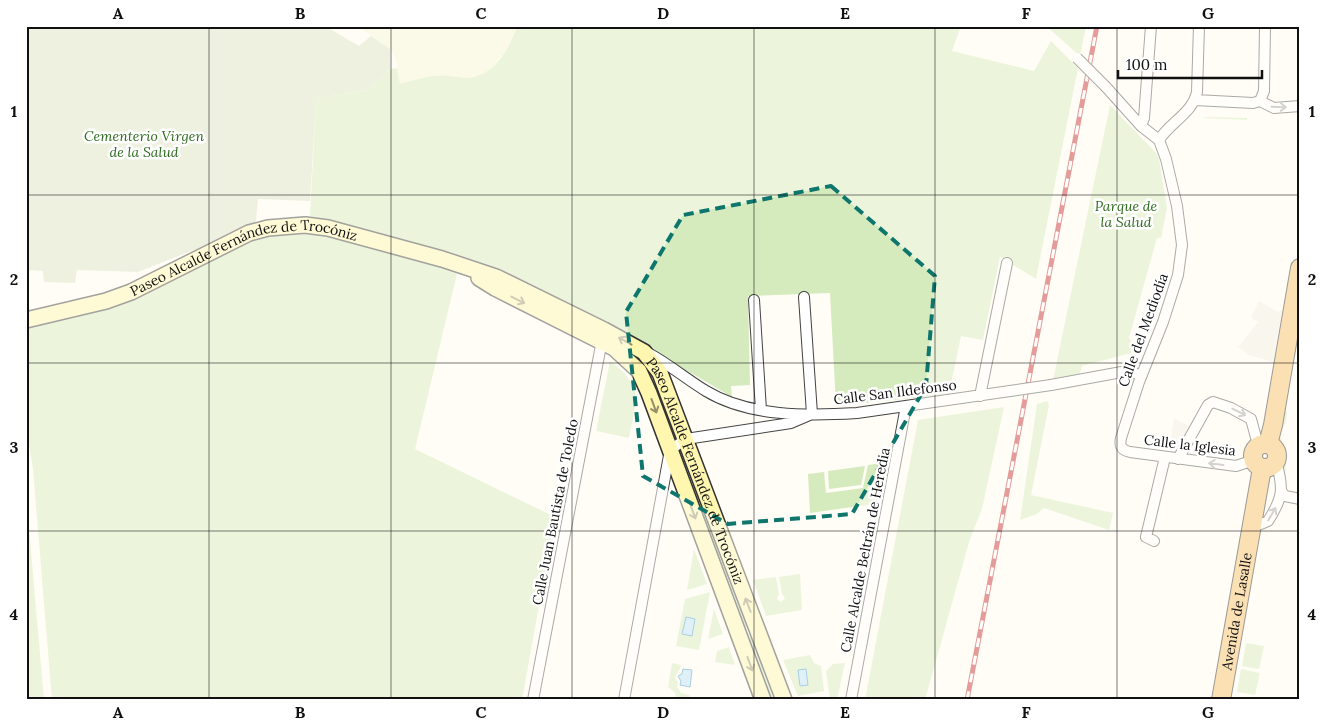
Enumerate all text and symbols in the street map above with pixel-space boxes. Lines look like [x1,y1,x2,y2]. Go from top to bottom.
text: A [113,3,124,23]
text: B [295,3,306,23]
text: C [475,3,487,23]
text: D [657,3,669,23]
text: E [840,3,850,23]
text: F [1021,3,1031,23]
text: G [1202,3,1214,23]
scale bar [1118,48,1262,80]
text: 100 m [1126,55,1167,74]
text: 1 [11,101,17,121]
text: 1 [1309,101,1315,121]
one-way arrow [1271,102,1287,111]
park label: Cementerio Virgen de la Salud [84,127,204,161]
park label: Parque de la Salud [1095,197,1158,231]
street label: Paseo Alcalde Fernández de Trocóniz [127,216,360,300]
text: 2 [10,269,18,289]
text: 2 [1308,269,1316,289]
street label: Calle del Mediodía [1114,271,1172,389]
one-way arrow [510,296,525,305]
one-way arrow [618,336,633,345]
street label: Paseo Alcalde Fernández de Trocóniz [642,354,748,587]
street label: Calle San Ildefonso [833,376,957,408]
one-way arrow [650,398,659,414]
one-way arrow [1231,407,1246,417]
street label: Calle Juan Bautista de Toledo [528,417,582,607]
street label: Calle la Iglesia [1143,430,1237,460]
text: 3 [10,437,19,457]
text: 3 [1308,437,1317,457]
street label: Calle Alcalde Beltrán de Heredia [836,446,894,654]
one-way arrow [1209,459,1225,469]
one-way arrow [689,504,698,519]
one-way arrow [1268,507,1278,521]
street label: Avenida de Lasalle [1217,551,1256,673]
one-way arrow [743,598,752,613]
text: 4 [10,604,19,624]
text: 4 [1308,604,1317,624]
one-way arrow [746,656,755,671]
text: A [113,702,124,722]
text: B [295,702,306,722]
text: C [475,702,487,722]
text: D [657,702,669,722]
text: E [840,702,850,722]
text: F [1021,702,1031,722]
text: G [1202,702,1214,722]

